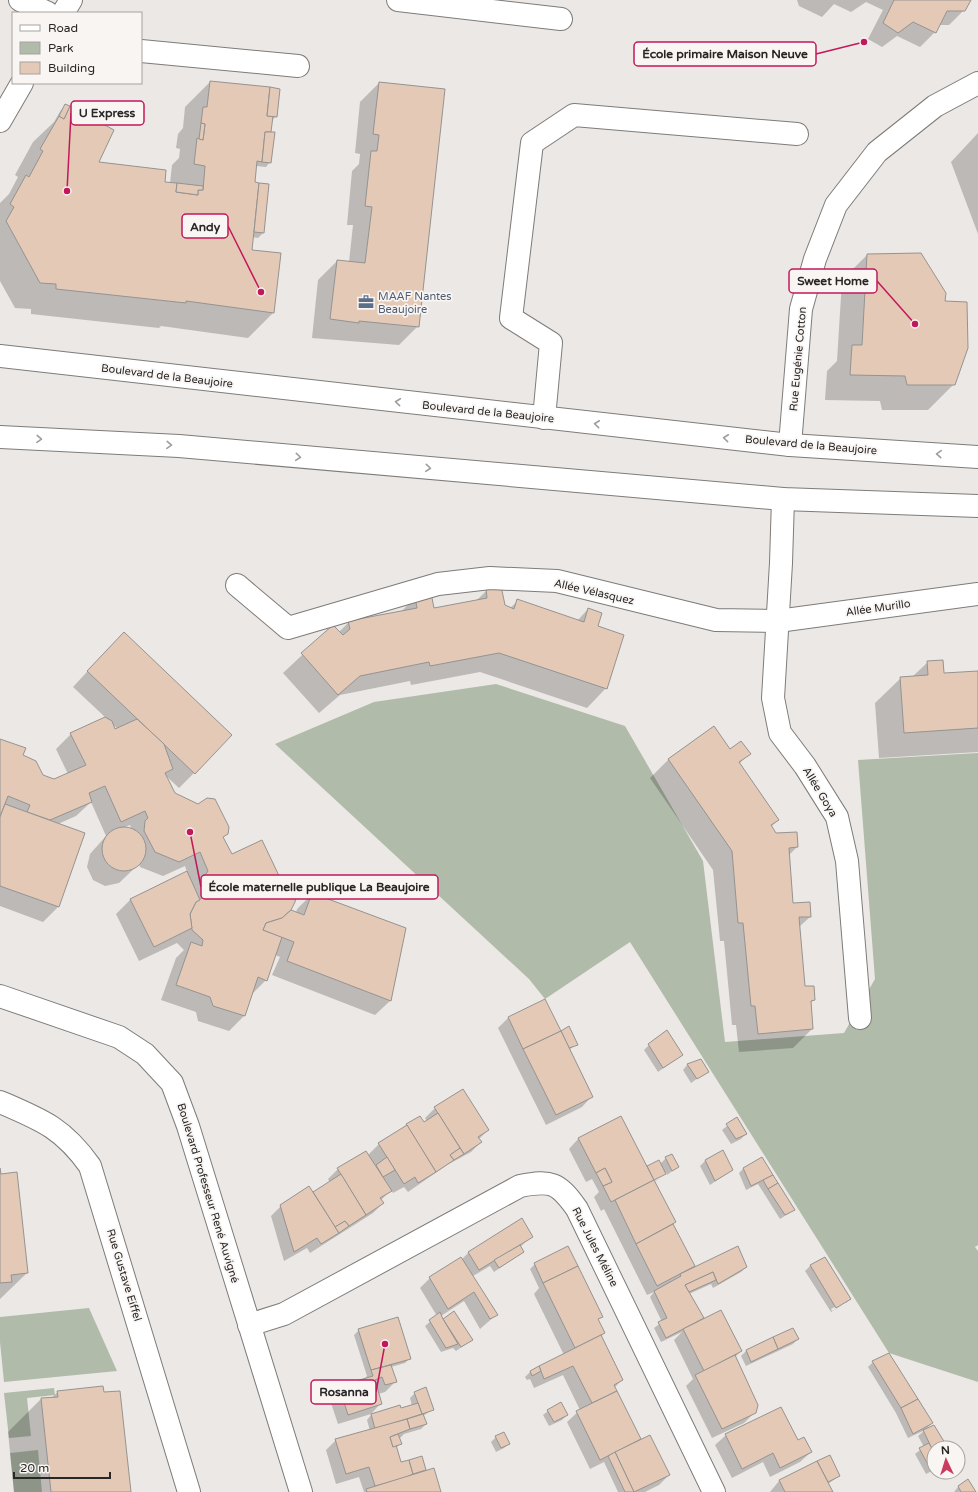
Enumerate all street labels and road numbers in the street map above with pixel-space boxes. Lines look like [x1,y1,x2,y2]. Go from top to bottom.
street label: Rue Eugénie Cotton [787,306,809,412]
street label: Boulevard de la Beaujoire [100,361,234,391]
street label: Boulevard de la Beaujoire [421,399,555,425]
street label: Boulevard de la Beaujoire [744,433,878,457]
street label: Allée Vélasquez [553,576,636,608]
street label: Allée Murillo [845,597,912,619]
street label: Allée Goya [800,765,840,819]
street label: Boulevard Professeur René Auvigné [174,1102,242,1284]
street label: Rue Jules Méline [569,1205,621,1289]
street label: Rue Gustave Eiffel [104,1227,144,1323]

